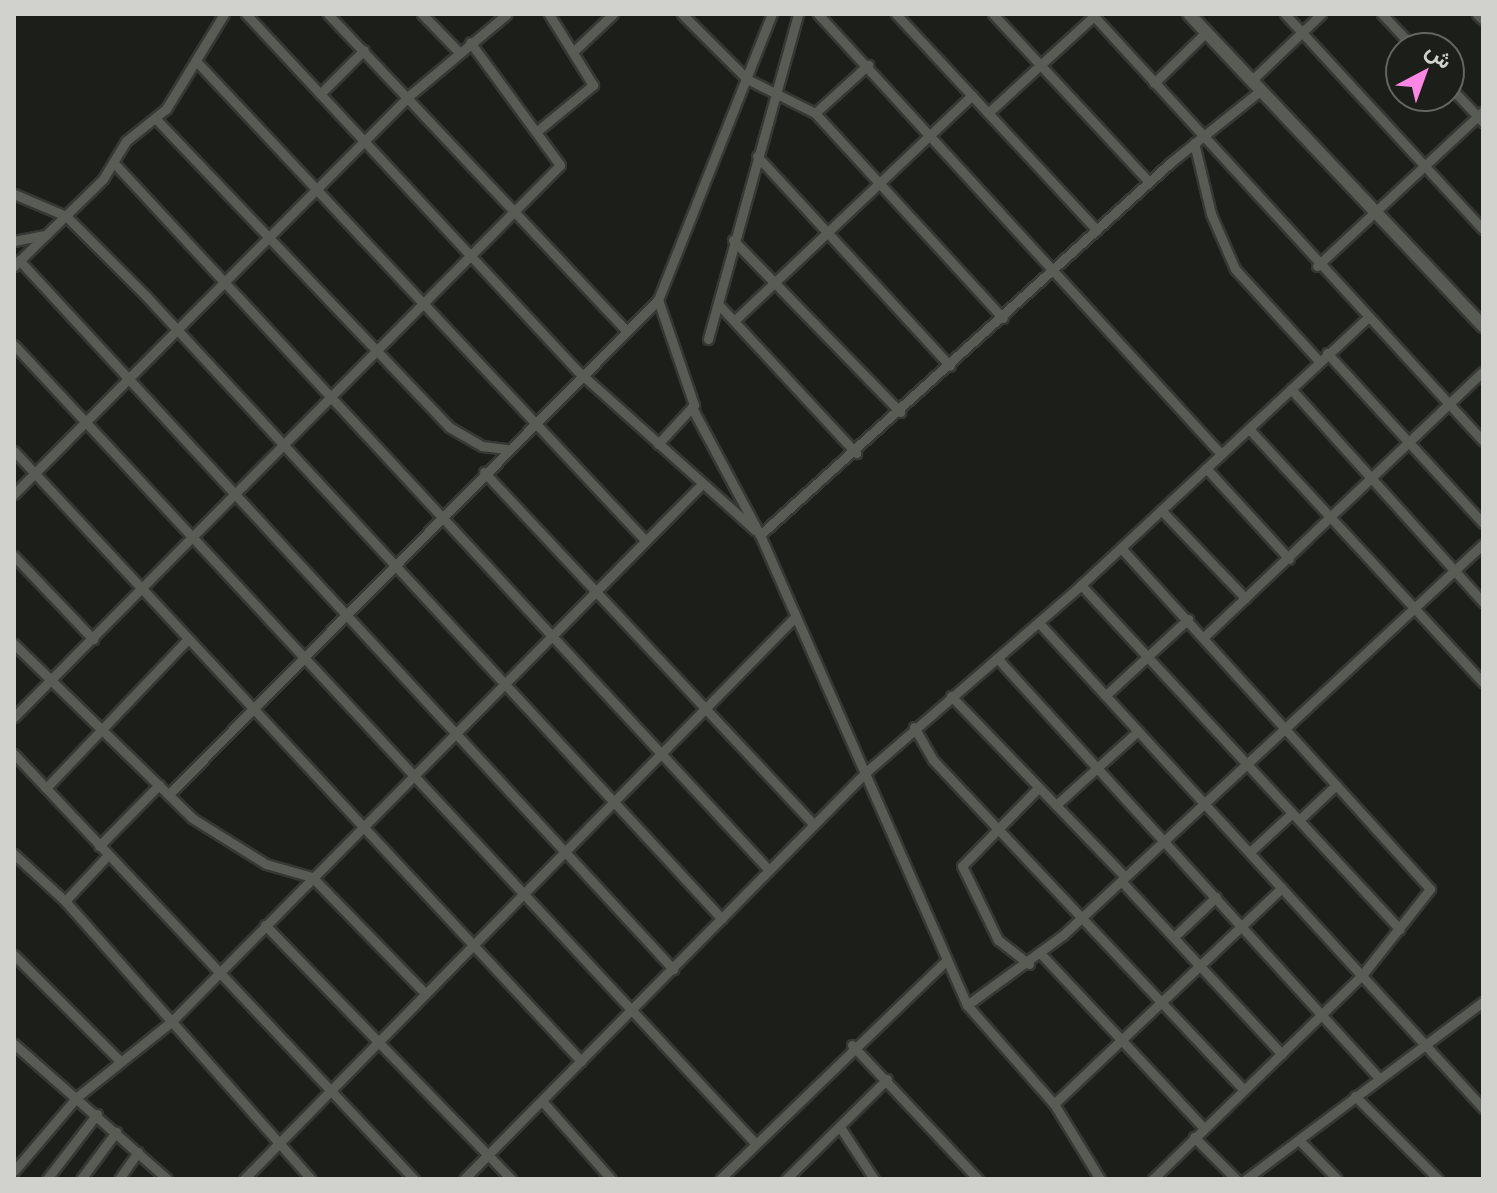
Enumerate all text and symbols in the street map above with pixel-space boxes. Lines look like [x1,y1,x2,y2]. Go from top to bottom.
north arrow [1385,32,1465,112]
text: ش [1420,35,1459,75]

